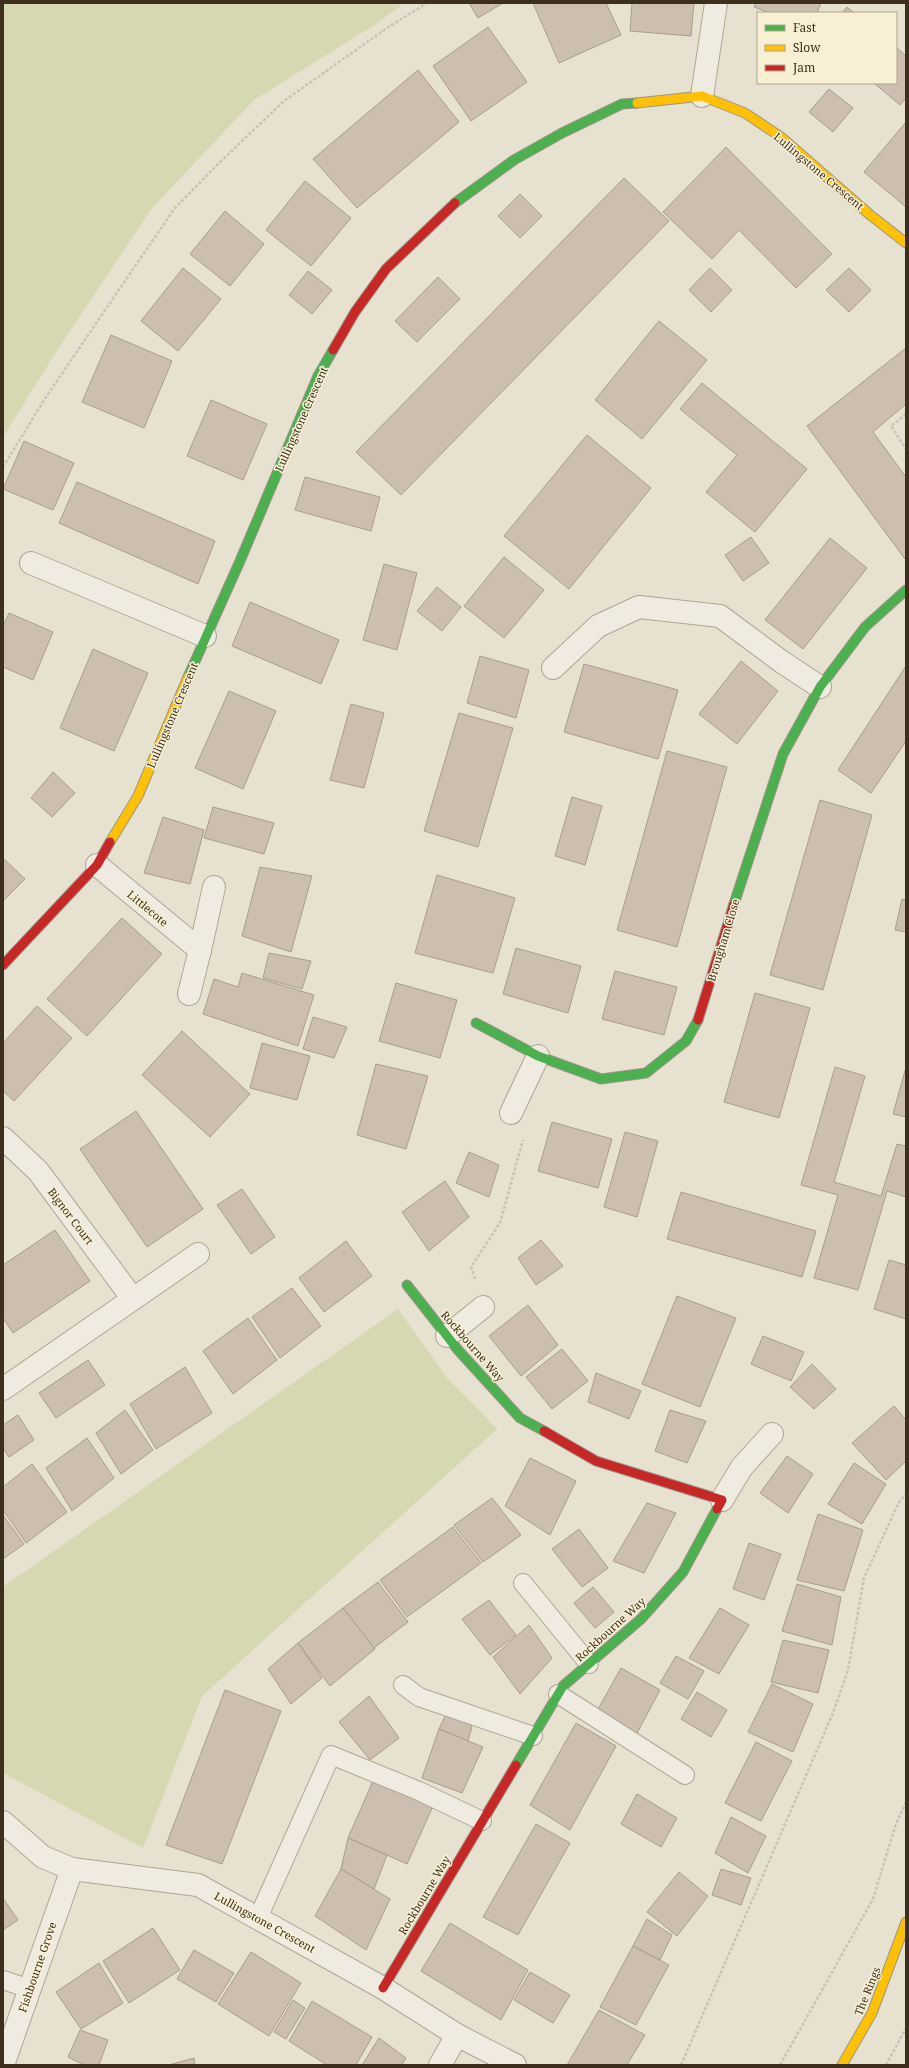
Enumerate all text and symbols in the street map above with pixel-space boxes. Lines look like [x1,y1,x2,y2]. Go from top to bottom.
legend [757,12,897,84]
text: Fast [793,19,816,36]
text: Slow [793,39,821,56]
text: Jam [792,59,815,76]
street label: Lullingstone Crescent [771,129,867,213]
street label: Lullingstone Crescent [271,364,331,474]
street label: Lullingstone Crescent [143,660,201,770]
street label: Littlecote [124,887,172,930]
street label: Brougham Close [703,897,743,983]
street label: Bignor Court [45,1185,97,1247]
street label: Rockbourne Way [438,1307,509,1385]
street label: Rockbourne Way [572,1593,649,1665]
street label: Rockbourne Way [395,1852,454,1937]
street label: Lullingstone Crescent [212,1888,318,1956]
street label: Fishbourne Grove [14,1920,60,2014]
street label: The Rings [850,1964,884,2018]

